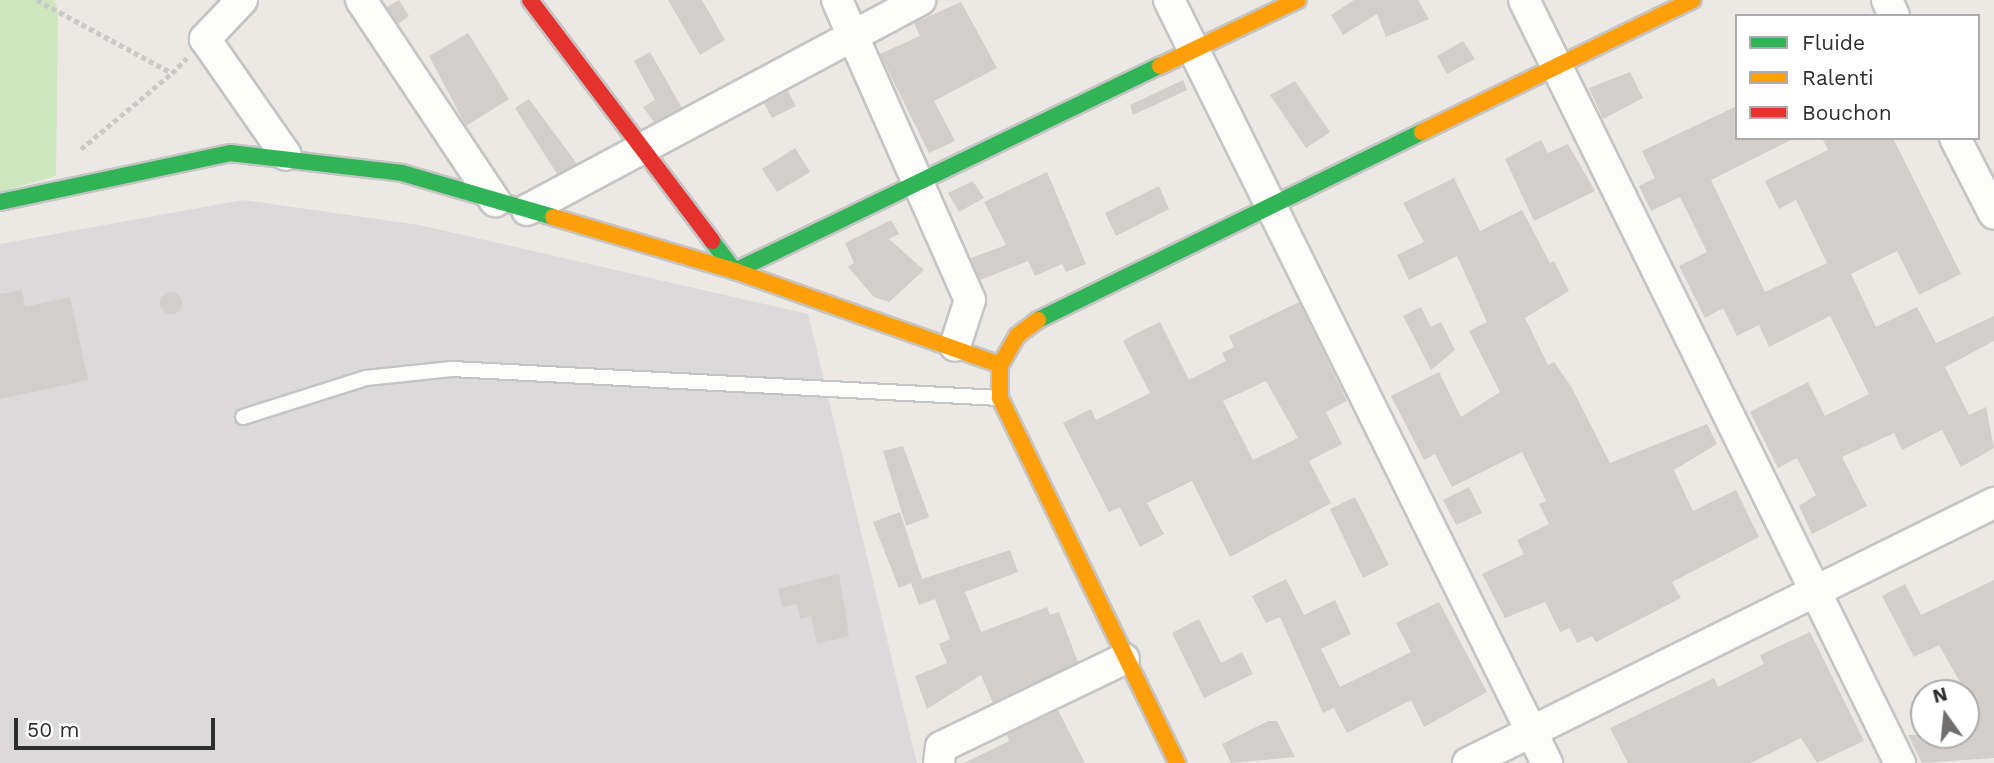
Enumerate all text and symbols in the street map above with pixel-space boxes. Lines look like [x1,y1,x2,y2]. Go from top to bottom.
legend [1735,14,1980,140]
text: Fluide [1802,30,1865,55]
text: Ralenti [1802,65,1874,90]
text: Bouchon [1802,100,1892,125]
north arrow [1910,679,1980,749]
text: N [1930,682,1950,708]
scale bar [18,704,219,748]
text: 50 m [27,717,79,742]

